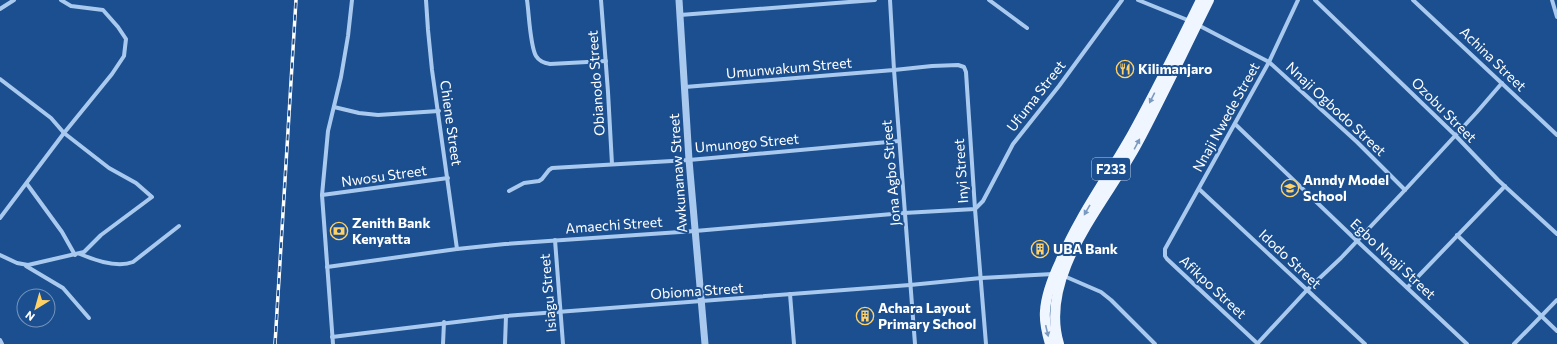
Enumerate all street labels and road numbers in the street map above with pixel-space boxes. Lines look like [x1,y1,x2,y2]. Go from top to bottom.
street label: Achina Street [1457,23,1530,95]
street label: Obianodo Street [583,29,608,136]
street label: Umunwakum Street [725,54,853,81]
street label: Ufuma Street [1003,57,1069,135]
street label: Nnaji Ogbodo Street [1283,58,1390,159]
street label: Nnaji Nwede Street [1188,59,1263,174]
street label: Ozobu Street [1408,74,1481,146]
street label: Chiene Street [437,79,466,167]
street label: Awkunanaw Street [665,112,690,233]
street label: Jona Agbo Street [877,119,904,227]
street label: Umunogo Street [694,129,800,156]
street label: Inyi Street [950,138,971,204]
road number: F233 [1092,158,1130,180]
street label: Nwosu Street [340,161,428,190]
street label: Amaechi Street [565,213,663,236]
street label: Egbo Nnaji Street [1347,215,1440,303]
street label: Idodo Street [1256,225,1325,292]
street label: Afikpo Street [1176,251,1250,322]
street label: Isiagu Street [536,253,559,333]
street label: Obioma Street [650,279,744,302]

